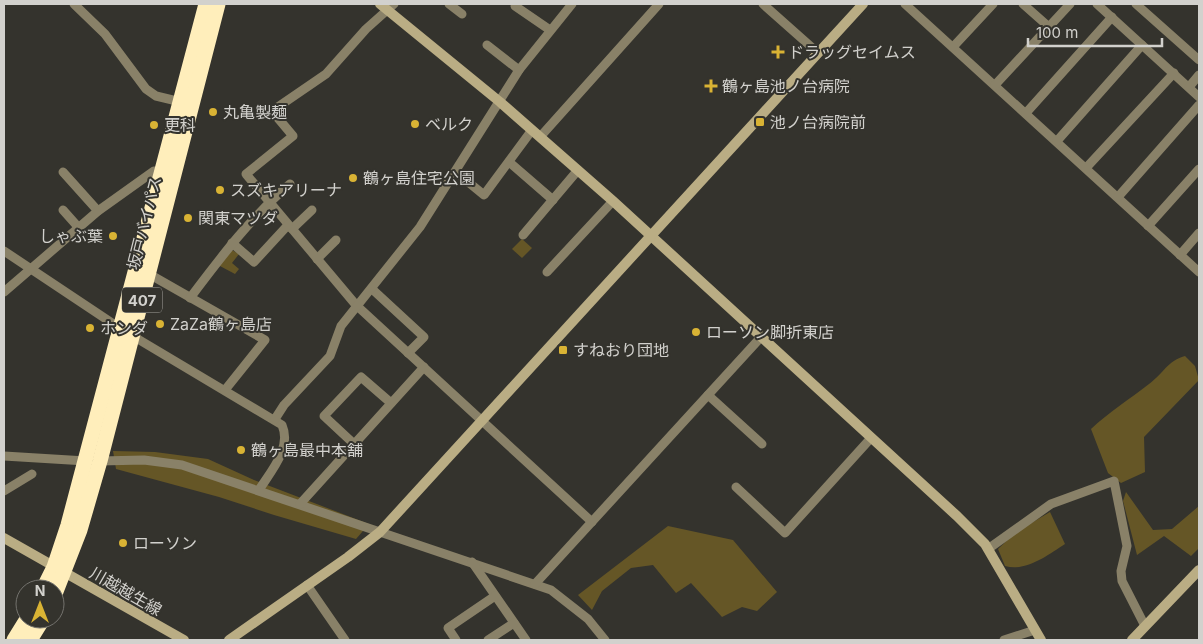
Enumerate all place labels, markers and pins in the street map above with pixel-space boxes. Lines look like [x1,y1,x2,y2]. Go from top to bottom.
place label: ドラッグセイムス [788,42,916,62]
marker: ドラッグセイムス [772,46,784,58]
place label: 鶴ヶ島池ノ台病院 [722,76,850,96]
marker: 鶴ヶ島池ノ台病院 [704,79,718,93]
place label: 丸亀製麺 [223,102,287,122]
marker: 丸亀製麺 [207,106,219,118]
place label: 池ノ台病院前 [770,112,866,132]
place label: ベルク [425,114,473,134]
place label: 更科 [164,115,196,135]
marker: 池ノ台病院前 [754,116,766,128]
marker: ベルク [409,118,421,130]
marker: 更科 [148,119,160,131]
place label: 鶴ヶ島住宅公園 [363,168,475,188]
marker: 鶴ヶ島住宅公園 [347,172,359,184]
place label: スズキアリーナ [230,180,342,200]
marker: スズキアリーナ [214,184,226,196]
place label: 関東マツダ [198,208,278,228]
marker: 関東マツダ [182,212,194,224]
place label: しゃぶ葉 [39,226,103,246]
marker: しゃぶ葉 [107,230,119,242]
place label: ZaZa鶴ヶ島店 [170,314,272,334]
place label: ホンダ [100,318,148,338]
marker: ZaZa鶴ヶ島店 [154,318,166,330]
marker: ホンダ [84,322,96,334]
place label: ローソン脚折東店 [706,322,834,342]
marker: ローソン脚折東店 [690,326,702,338]
place label: すねおり団地 [573,340,669,360]
marker: すねおり団地 [557,344,569,356]
place label: 鶴ヶ島最中本舗 [251,440,363,460]
marker: 鶴ヶ島最中本舗 [235,444,247,456]
place label: ローソン [133,533,197,553]
marker: ローソン [117,537,129,549]

